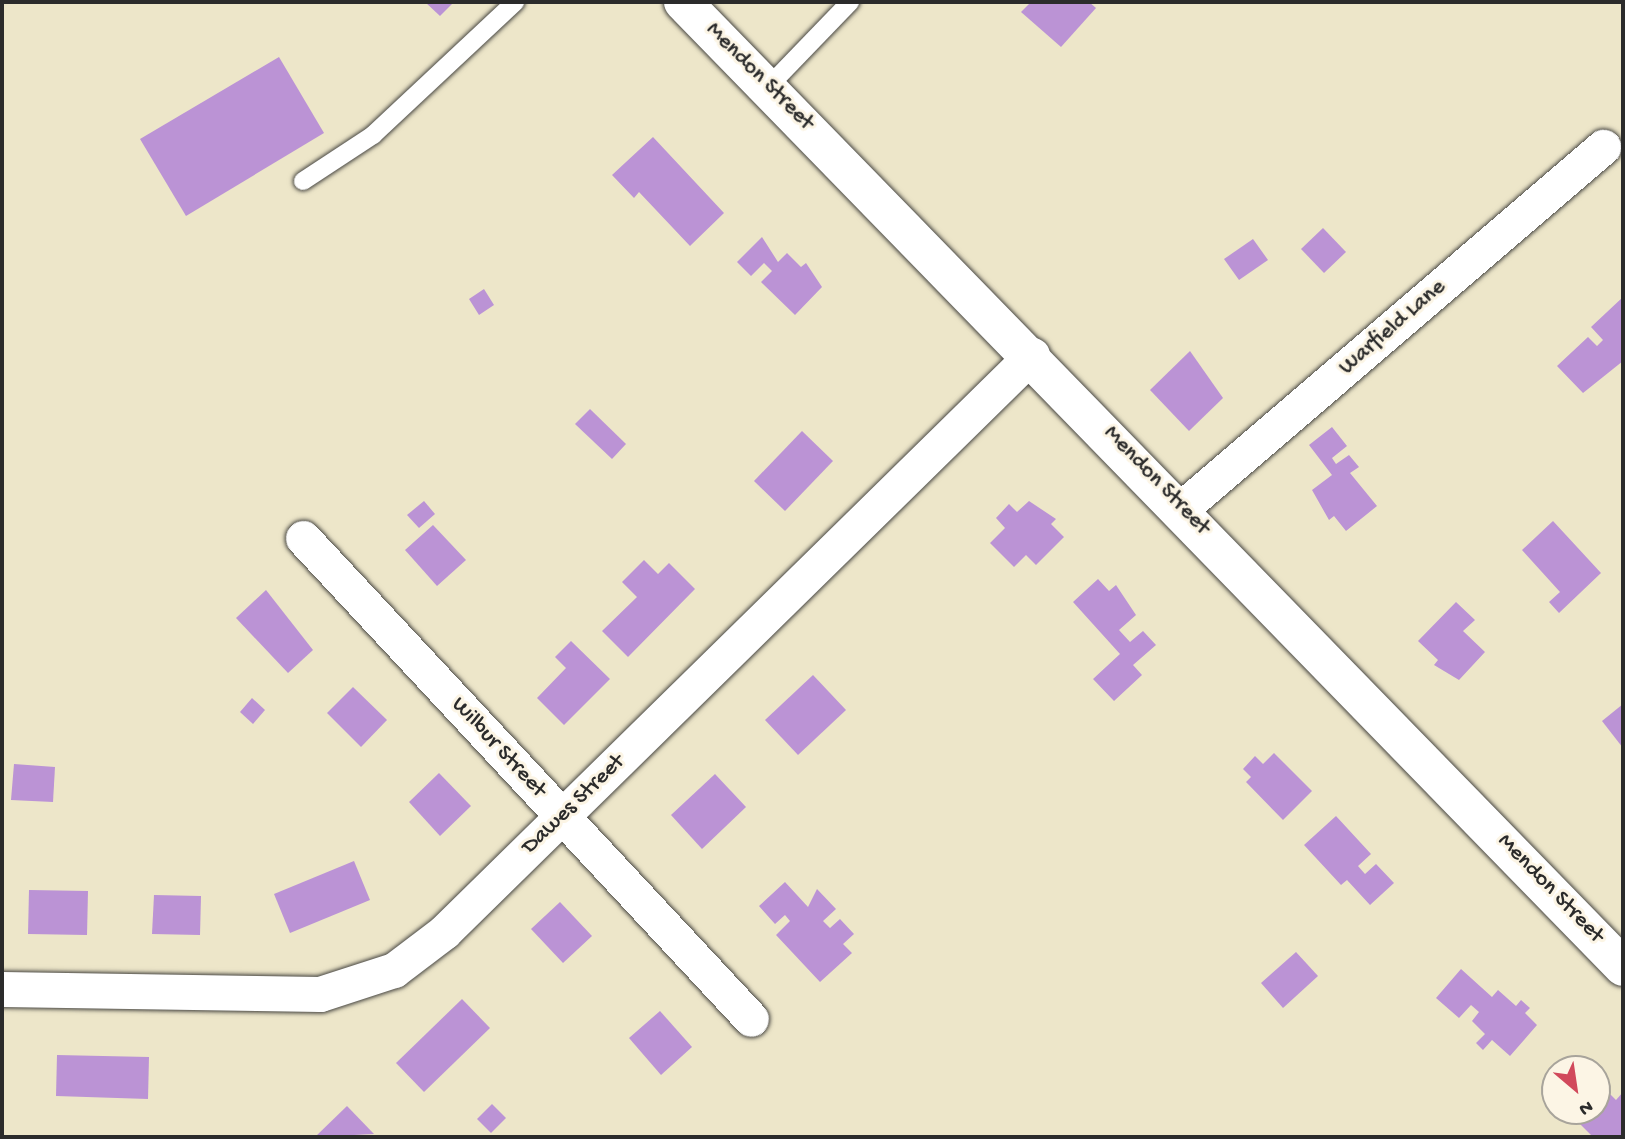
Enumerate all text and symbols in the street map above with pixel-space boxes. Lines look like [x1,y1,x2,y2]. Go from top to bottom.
street label: Mendon Street [699,17,819,137]
street label: Warfield Lane [1334,274,1452,382]
street label: Mendon Street [1097,420,1215,542]
street label: Wilbur Street [444,692,552,804]
street label: Dawes Street [517,749,631,861]
street label: Mendon Street [1491,828,1609,950]
north arrow [1541,1055,1611,1125]
text: N [1574,1094,1596,1120]

